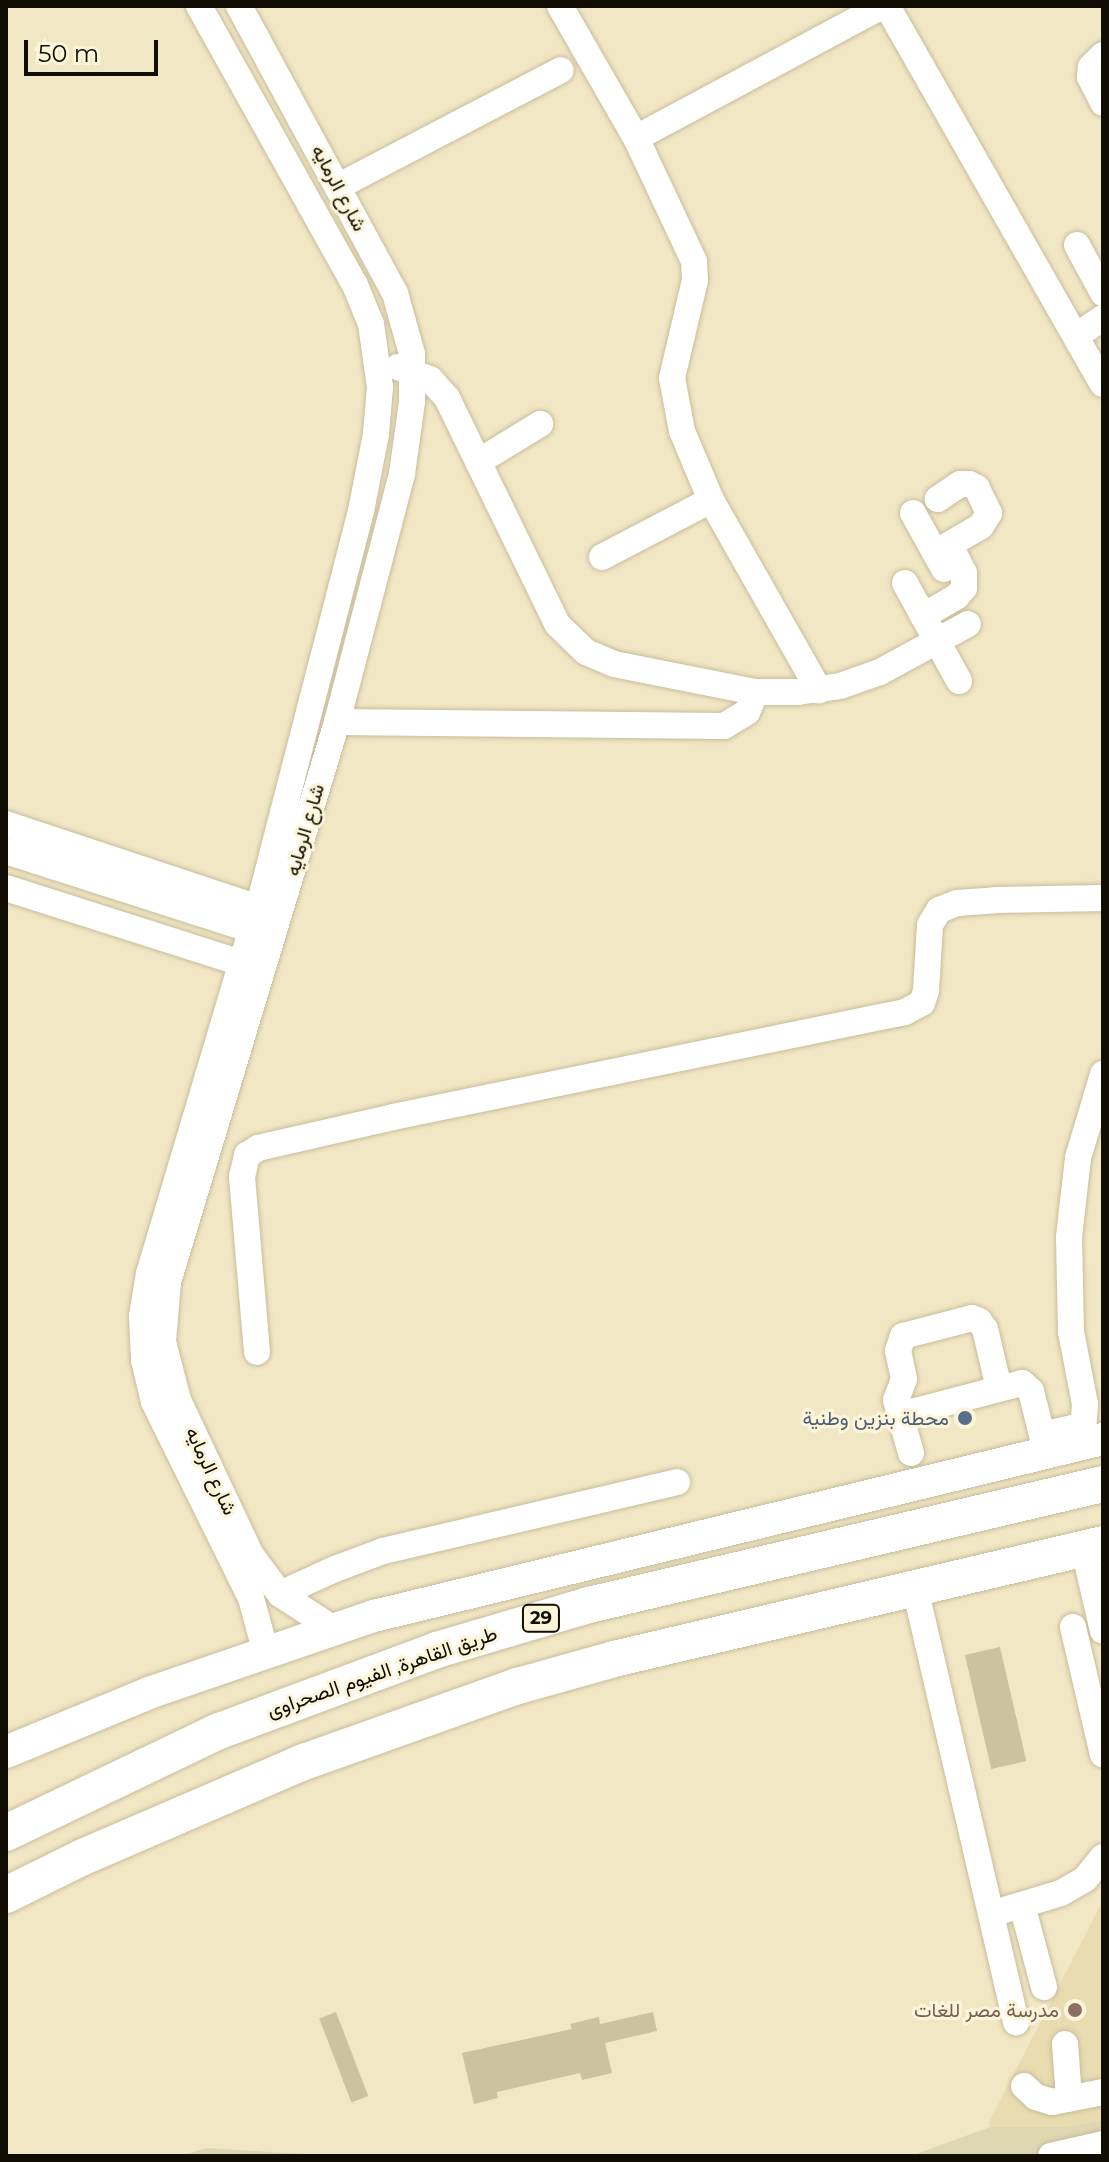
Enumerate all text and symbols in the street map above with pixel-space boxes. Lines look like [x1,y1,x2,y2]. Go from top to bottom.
scale bar [28,24,162,74]
text: 50 m [38,39,99,68]
street label: شارع الرمايه [306,141,372,235]
street label: شارع الرمايه [280,781,330,879]
place label: محطة بنزين وطنية [802,1406,949,1430]
marker: محطة بنزين وطنية [956,1409,974,1427]
street label: شارع الرمايه [180,1423,242,1519]
road number: 29 [521,1604,561,1632]
street label: طريق القاهرة, الفيوم الصحراوى [264,1621,500,1723]
place label: مدرسة مصر للغات [914,1998,1059,2022]
marker: مدرسة مصر للغات [1066,2001,1084,2019]

